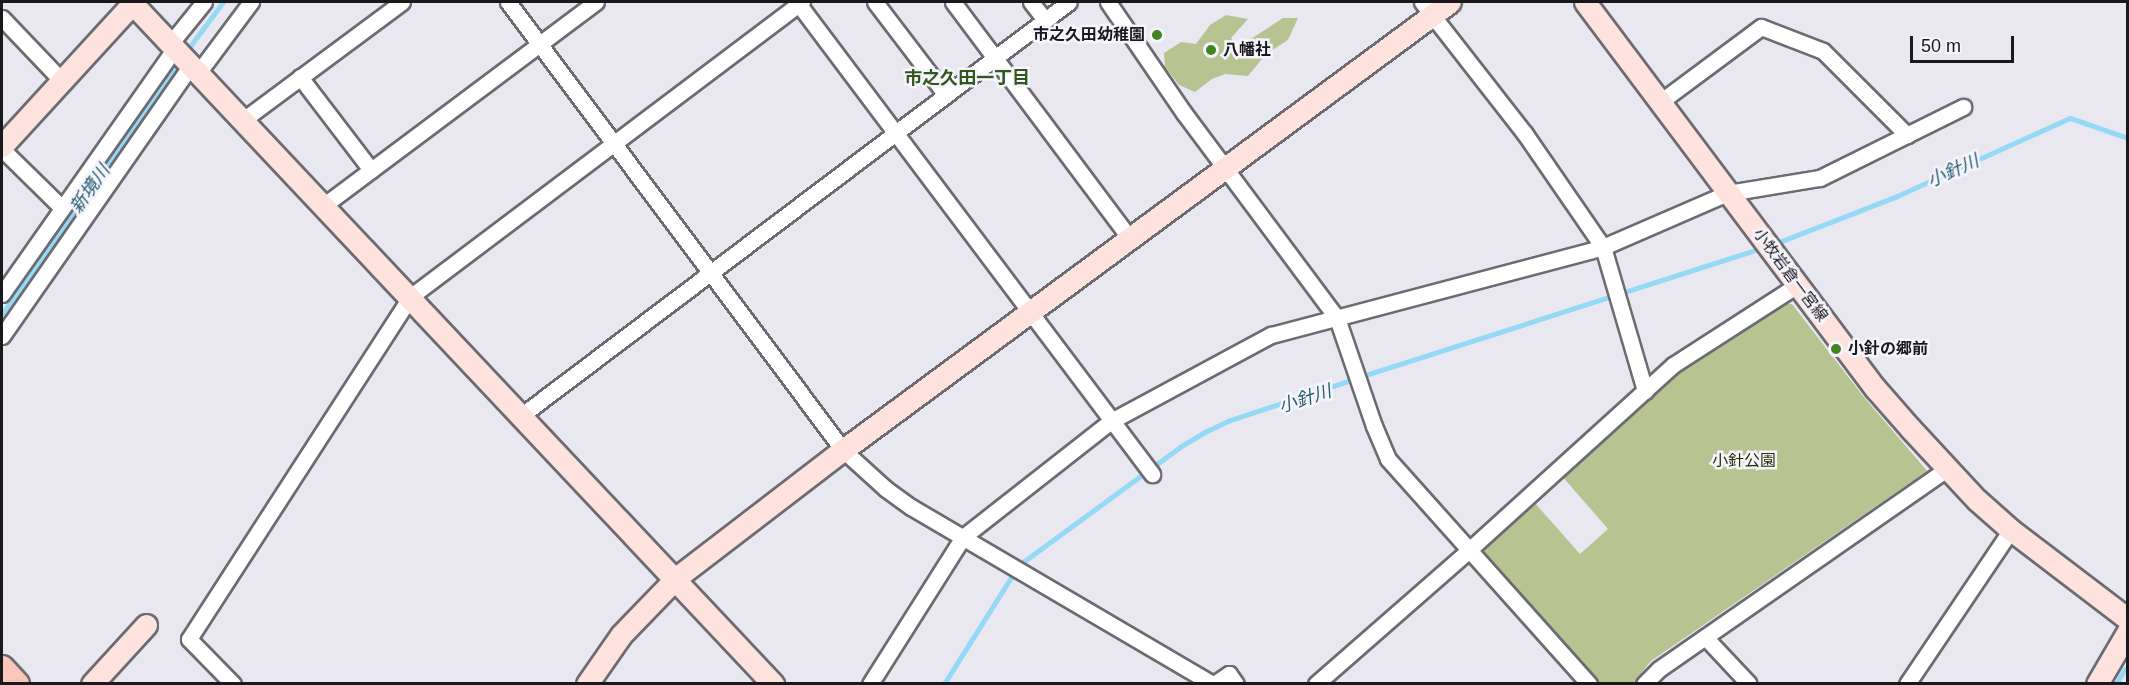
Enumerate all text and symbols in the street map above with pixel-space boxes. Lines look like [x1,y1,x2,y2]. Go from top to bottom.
scale bar [1913,24,2016,62]
place label: 市之久田幼稚園 [1033,25,1145,45]
marker: 市之久田幼稚園 [1150,28,1164,42]
text: 50 m [1921,36,1961,56]
place label: 八幡社 [1223,40,1271,60]
marker: 八幡社 [1204,43,1218,57]
district label: 市之久田一丁目 [904,67,1030,89]
water label: 小針川 [1924,150,1982,192]
water label: 新境川 [66,161,114,217]
street label: 小牧岩倉一宮線 [1749,224,1831,326]
place label: 小針の郷前 [1848,339,1928,359]
marker: 小針の郷前 [1829,342,1843,356]
water label: 小針川 [1276,380,1334,418]
park label: 小針公園 [1712,451,1776,471]

